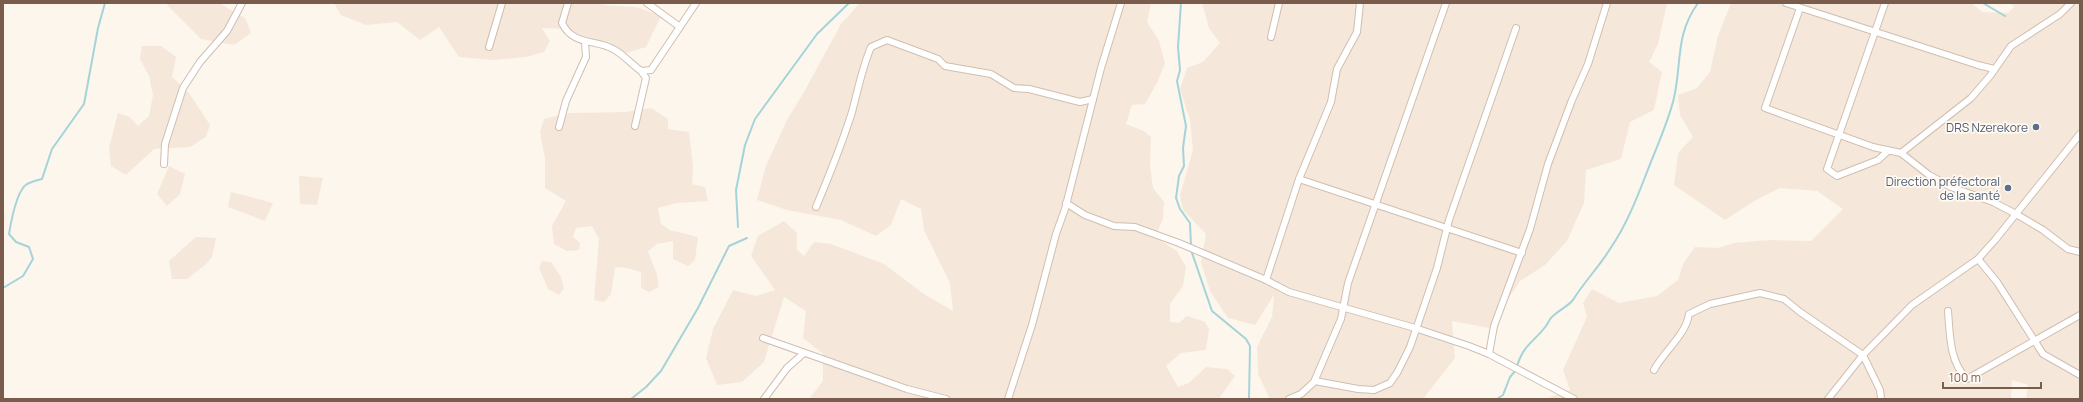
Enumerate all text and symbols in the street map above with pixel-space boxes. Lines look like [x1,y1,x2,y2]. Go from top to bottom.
place label: DRS Nzerekore [1946,119,2028,136]
marker: DRS Nzerekore [2031,122,2041,132]
place label: Direction préfectoral de la santé [1886,173,2000,204]
marker: Direction préfectoral de la santé [2003,183,2013,193]
scale bar [1943,364,2041,390]
text: 100 m [1949,369,1981,386]

